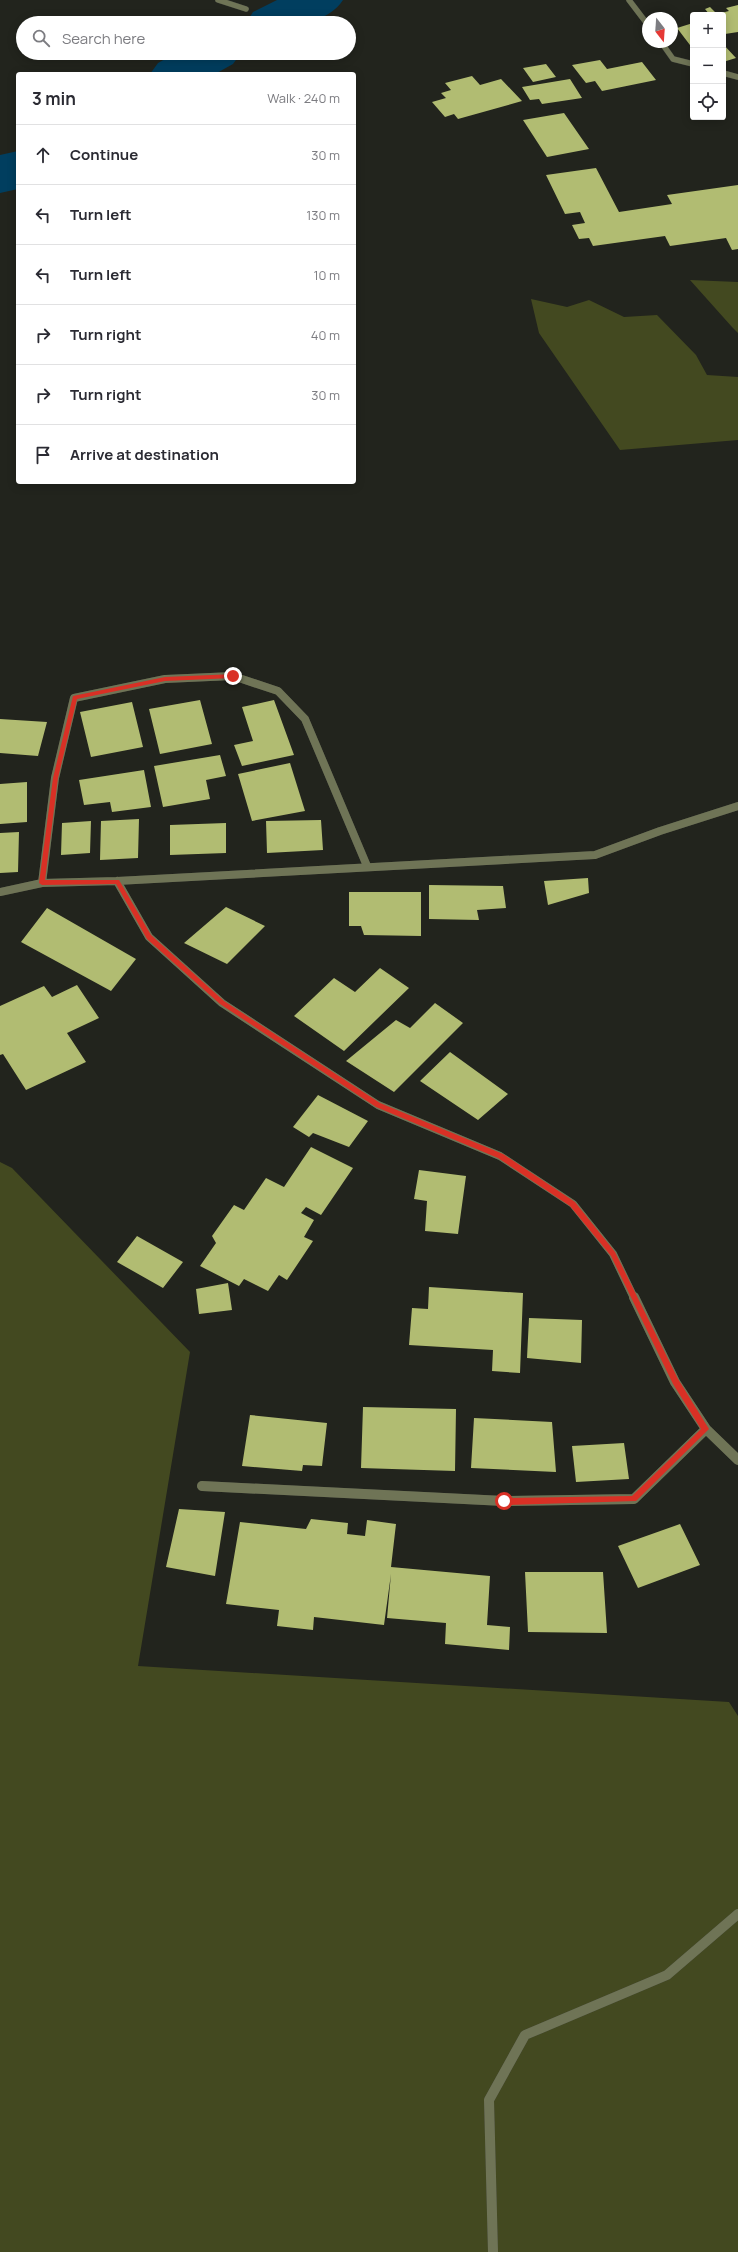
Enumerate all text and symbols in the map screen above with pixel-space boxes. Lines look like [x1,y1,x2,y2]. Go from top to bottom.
north arrow [642,12,678,48]
map controls [690,12,726,120]
button: + [690,12,726,48]
search box [16,16,356,60]
icon: search [30,27,52,49]
text: Search here [62,28,145,49]
button: − [690,48,726,84]
button: locate [690,84,726,120]
text: 3 min [32,87,76,110]
text: Walk · 240 m [267,89,340,107]
icon: ahead [32,144,54,166]
text: Continue [70,144,138,165]
text: 30 m [311,146,340,164]
icon: left [32,204,54,226]
text: Turn left [70,204,132,225]
text: 130 m [306,206,340,224]
icon: left [32,264,54,286]
text: Turn left [70,264,132,285]
text: 10 m [313,266,340,284]
icon: right [32,324,54,346]
text: Turn right [70,324,141,345]
text: 40 m [311,326,340,344]
icon: right [32,384,54,406]
text: Turn right [70,384,141,405]
text: 30 m [311,386,340,404]
icon: arrive [32,444,54,466]
text: Arrive at destination [70,444,219,465]
route end [224,667,242,685]
route start [495,1492,513,1510]

